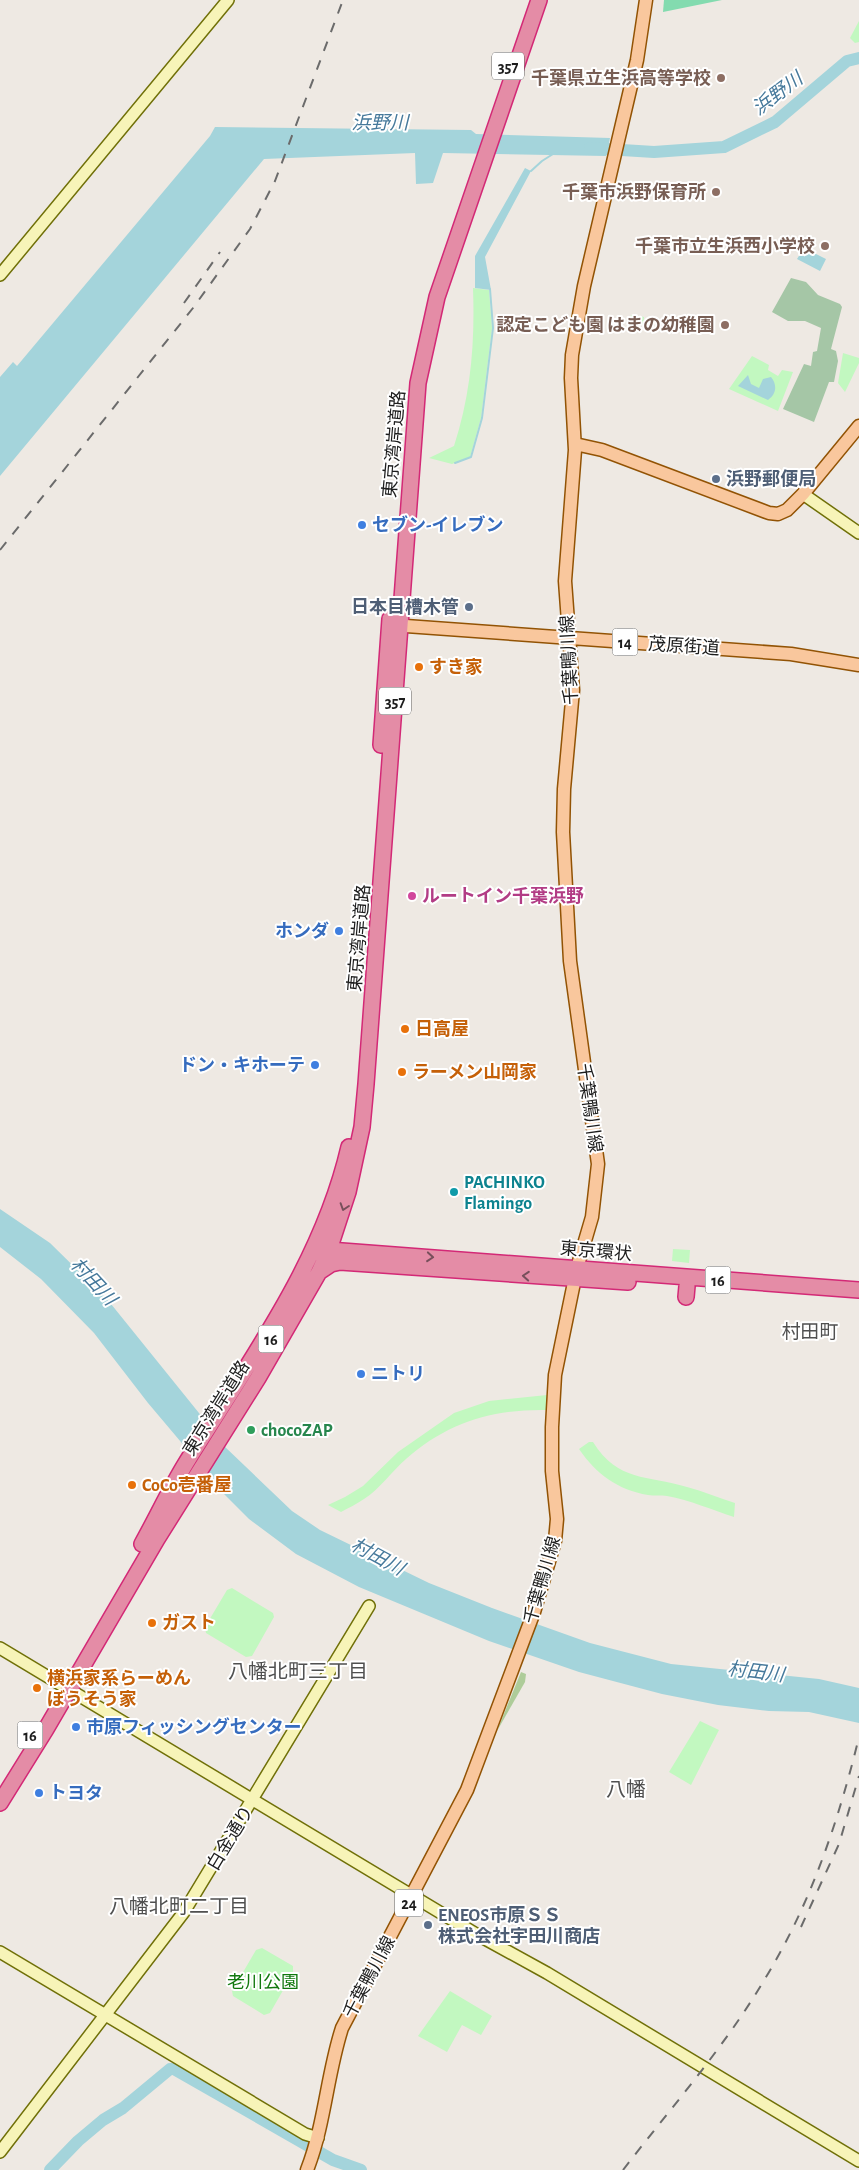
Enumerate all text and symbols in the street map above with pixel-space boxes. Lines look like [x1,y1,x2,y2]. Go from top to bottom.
road number: 357 [492,52,524,80]
water label: 浜野川 [749,67,808,119]
place label: 千葉県立生浜高等学校 [531,68,711,88]
marker: 千葉県立生浜高等学校 [715,72,727,84]
water label: 浜野川 [351,113,410,133]
place label: 千葉市浜野保育所 [562,182,706,202]
marker: 千葉市浜野保育所 [710,186,722,198]
place label: 千葉市立生浜西小学校 [635,236,815,256]
marker: 千葉市立生浜西小学校 [819,240,831,252]
place label: 認定こども園 はまの幼稚園 [496,315,715,335]
marker: 認定こども園 はまの幼稚園 [719,319,731,331]
street label: 東京湾岸道路 [379,389,409,499]
place label: 浜野郵便局 [726,469,816,489]
marker: 浜野郵便局 [710,473,722,485]
place label: セブン-イレブン [372,515,503,535]
marker: セブン-イレブン [356,519,368,531]
place label: 日本目槽木管 [351,597,459,617]
marker: 日本目槽木管 [463,601,475,613]
street label: 千葉鴨川線 [557,615,581,705]
road number: 14 [612,628,638,656]
street label: 茂原街道 [647,634,721,658]
place label: すき家 [429,658,483,677]
marker: すき家 [413,661,425,673]
road number: 357 [379,688,411,714]
street label: 東京湾岸道路 [344,883,374,993]
place label: ルートイン千葉浜野 [422,886,584,906]
marker: ルートイン千葉浜野 [406,890,418,902]
place label: ホンダ [275,921,329,941]
marker: ホンダ [333,925,345,937]
place label: 日高屋 [415,1020,469,1039]
marker: 日高屋 [399,1023,411,1035]
place label: ドン・キホーテ [179,1056,305,1075]
marker: ドン・キホーテ [309,1059,321,1071]
street label: 千葉鴨川線 [574,1062,606,1154]
place label: ラーメン山岡家 [412,1063,537,1082]
marker: ラーメン山岡家 [396,1066,408,1078]
place label: PACHINKO Flamingo [464,1174,545,1213]
marker: PACHINKO Flamingo [448,1186,460,1198]
one-way arrow [339,1202,349,1210]
street label: 東京環状 [559,1238,633,1264]
one-way arrow [427,1251,435,1262]
water label: 村田川 [67,1254,121,1311]
road number: 16 [706,1266,730,1294]
one-way arrow [522,1271,530,1282]
district label: 村田町 [781,1322,839,1342]
road number: 16 [258,1326,284,1352]
street label: 東京湾岸道路 [179,1357,253,1459]
place label: ニトリ [371,1365,425,1384]
marker: ニトリ [355,1368,367,1380]
place label: chocoZAP [261,1422,333,1440]
marker: chocoZAP [245,1424,257,1436]
place label: CoCo壱番屋 [142,1475,232,1495]
marker: CoCo壱番屋 [126,1479,138,1491]
street label: 千葉鴨川線 [520,1534,564,1626]
water label: 村田川 [348,1535,409,1580]
place label: ガスト [162,1613,216,1633]
marker: ガスト [146,1617,158,1629]
water label: 村田川 [726,1659,787,1686]
district label: 八幡北町三丁目 [228,1661,368,1682]
place label: 横浜家系らーめん ぼうそう家 [47,1668,191,1709]
marker: 横浜家系らーめん ぼうそう家 [31,1682,43,1694]
place label: 市原フィッシングセンター [86,1717,302,1737]
marker: 市原フィッシングセンター [70,1721,82,1733]
road number: 16 [18,1722,42,1748]
district label: 八幡 [606,1779,646,1800]
place label: トヨタ [49,1784,103,1803]
marker: トヨタ [33,1787,45,1799]
street label: 白金通り [203,1802,257,1874]
road number: 24 [395,1890,423,1916]
district label: 八幡北町二丁目 [109,1896,249,1917]
place label: ENEOS市原ＳＳ 株式会社宇田川商店 [438,1906,600,1946]
marker: ENEOS市原ＳＳ 株式会社宇田川商店 [422,1919,434,1931]
street label: 千葉鴨川線 [339,1933,399,2021]
park label: 老川公園 [227,1973,299,1992]

